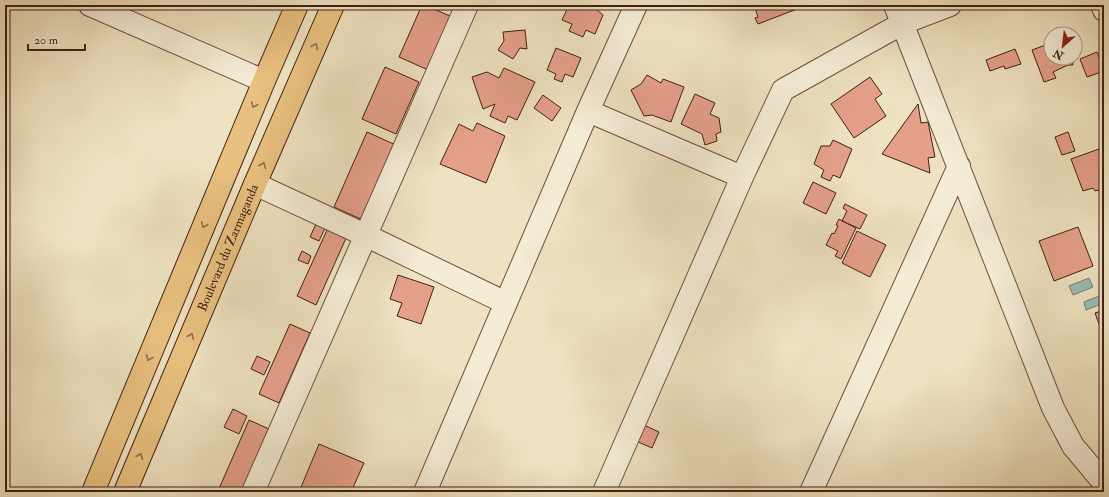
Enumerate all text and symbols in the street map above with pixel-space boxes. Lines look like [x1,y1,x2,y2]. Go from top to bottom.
scale bar [28,26,85,52]
north arrow [1043,26,1083,66]
text: 20 m [34,33,59,48]
one-way arrow [310,42,318,50]
text: N [1050,46,1067,63]
one-way arrow [251,101,259,109]
one-way arrow [258,162,266,169]
street label: Boulevard du Zarmaganda [194,181,262,314]
one-way arrow [201,221,209,229]
one-way arrow [186,333,194,340]
one-way arrow [145,355,153,362]
one-way arrow [135,453,143,461]

